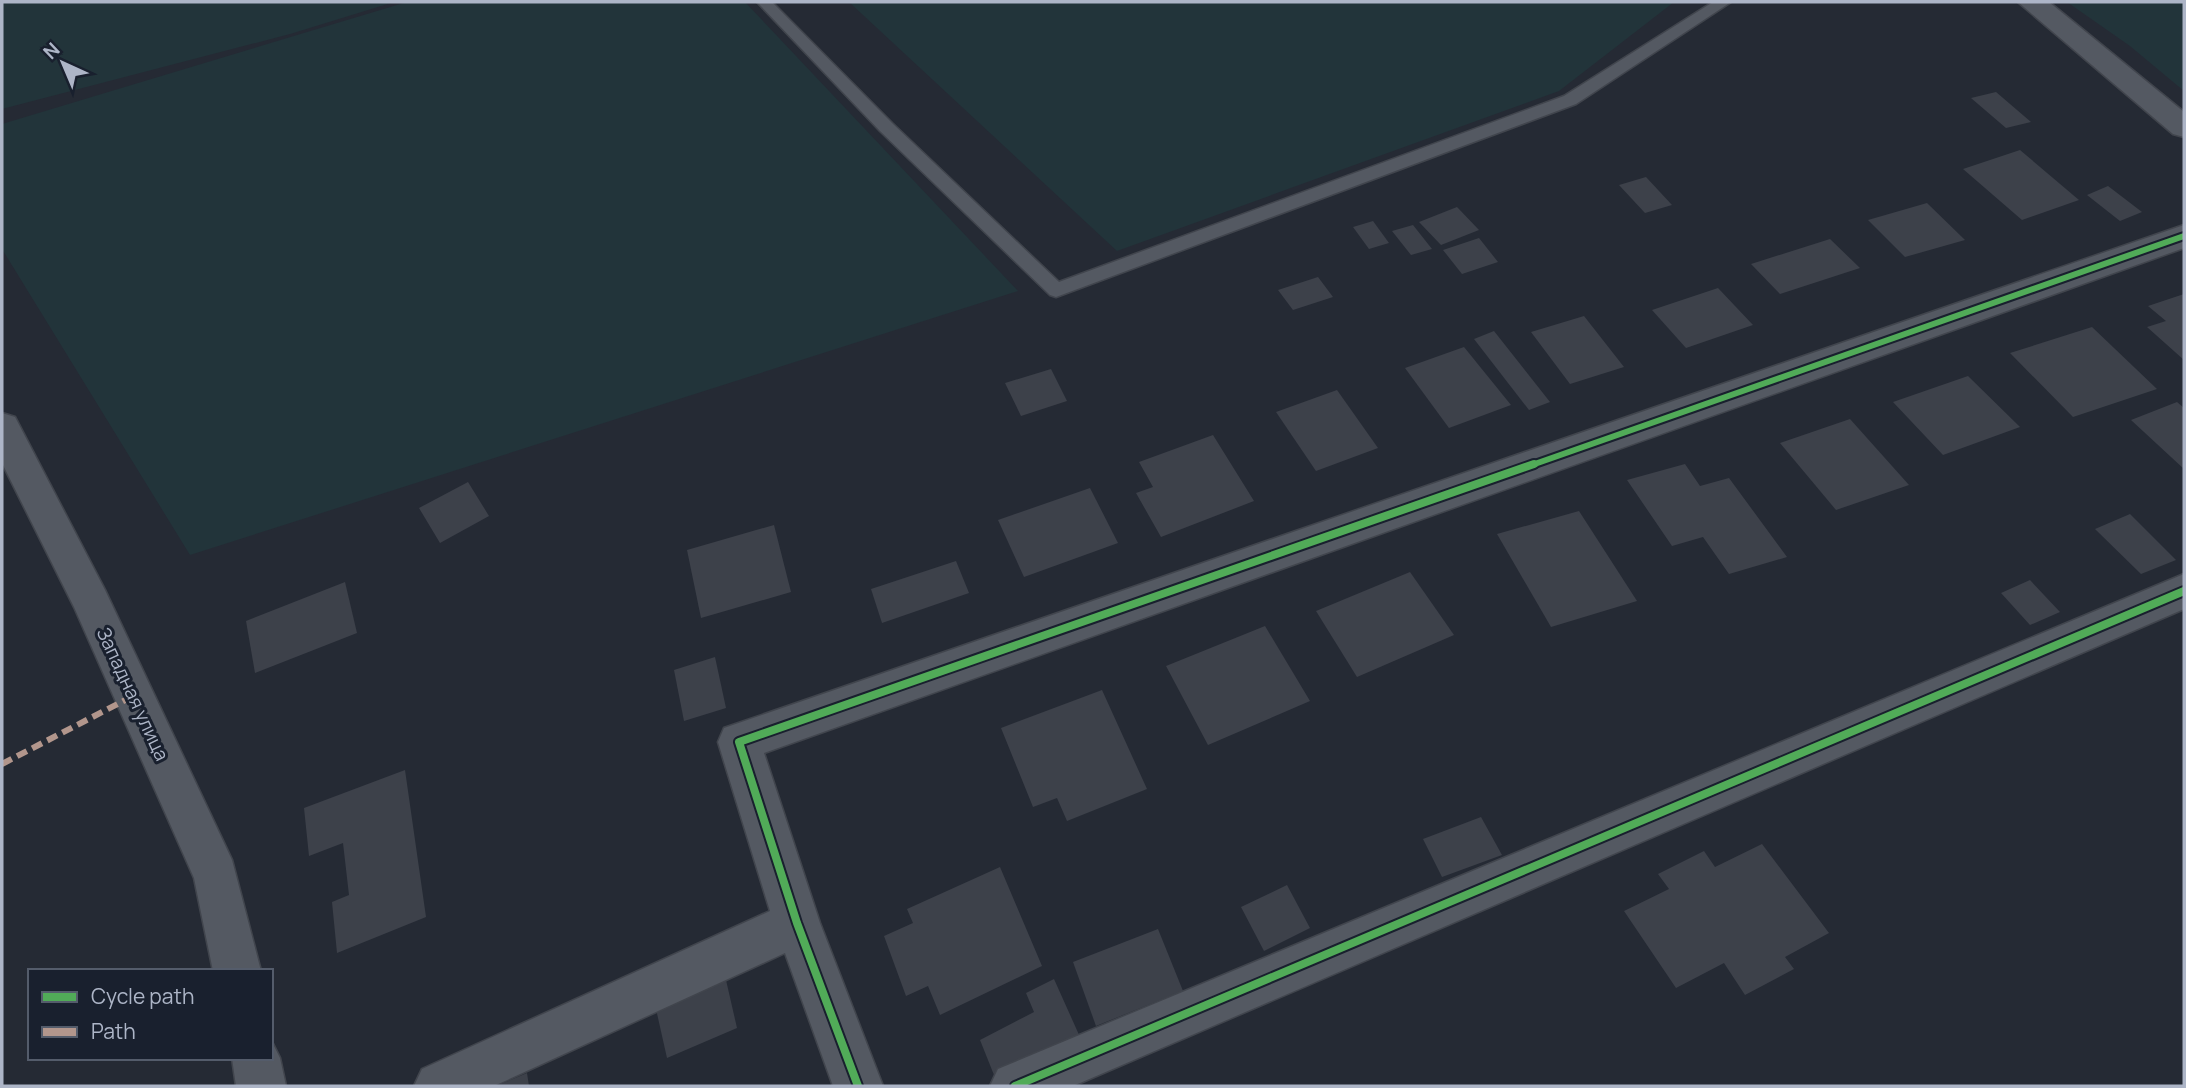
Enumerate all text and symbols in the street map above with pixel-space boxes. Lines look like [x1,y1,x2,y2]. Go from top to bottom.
north arrow [28,28,98,98]
text: N [37,37,65,65]
street label: Западная улица [91,623,175,765]
legend [28,969,273,1060]
text: Cycle path [91,982,194,1010]
text: Path [91,1017,136,1045]

